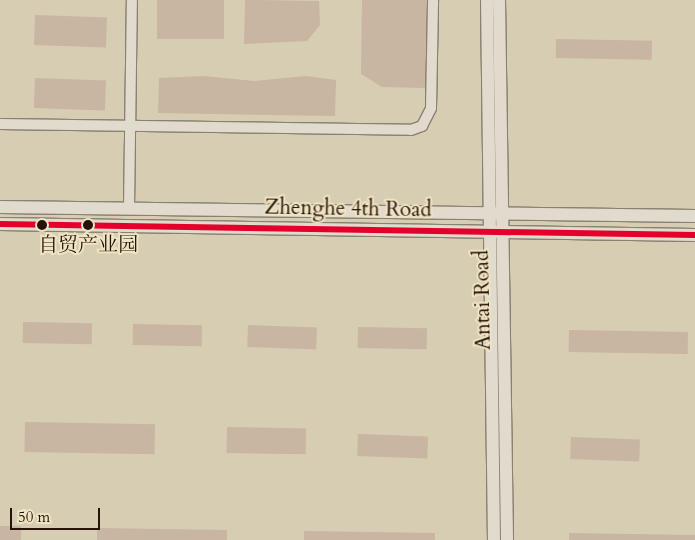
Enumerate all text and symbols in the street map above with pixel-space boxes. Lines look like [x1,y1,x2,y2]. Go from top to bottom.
street label: Zhenghe 4th Road [264,195,432,223]
unlabelled marker [37,220,47,230]
marker: 自贸产业园 [83,220,93,230]
place label: 自贸产业园 [38,232,138,256]
street label: Antai Road [470,250,496,350]
scale bar [12,498,102,530]
text: 50 m [18,507,50,527]

